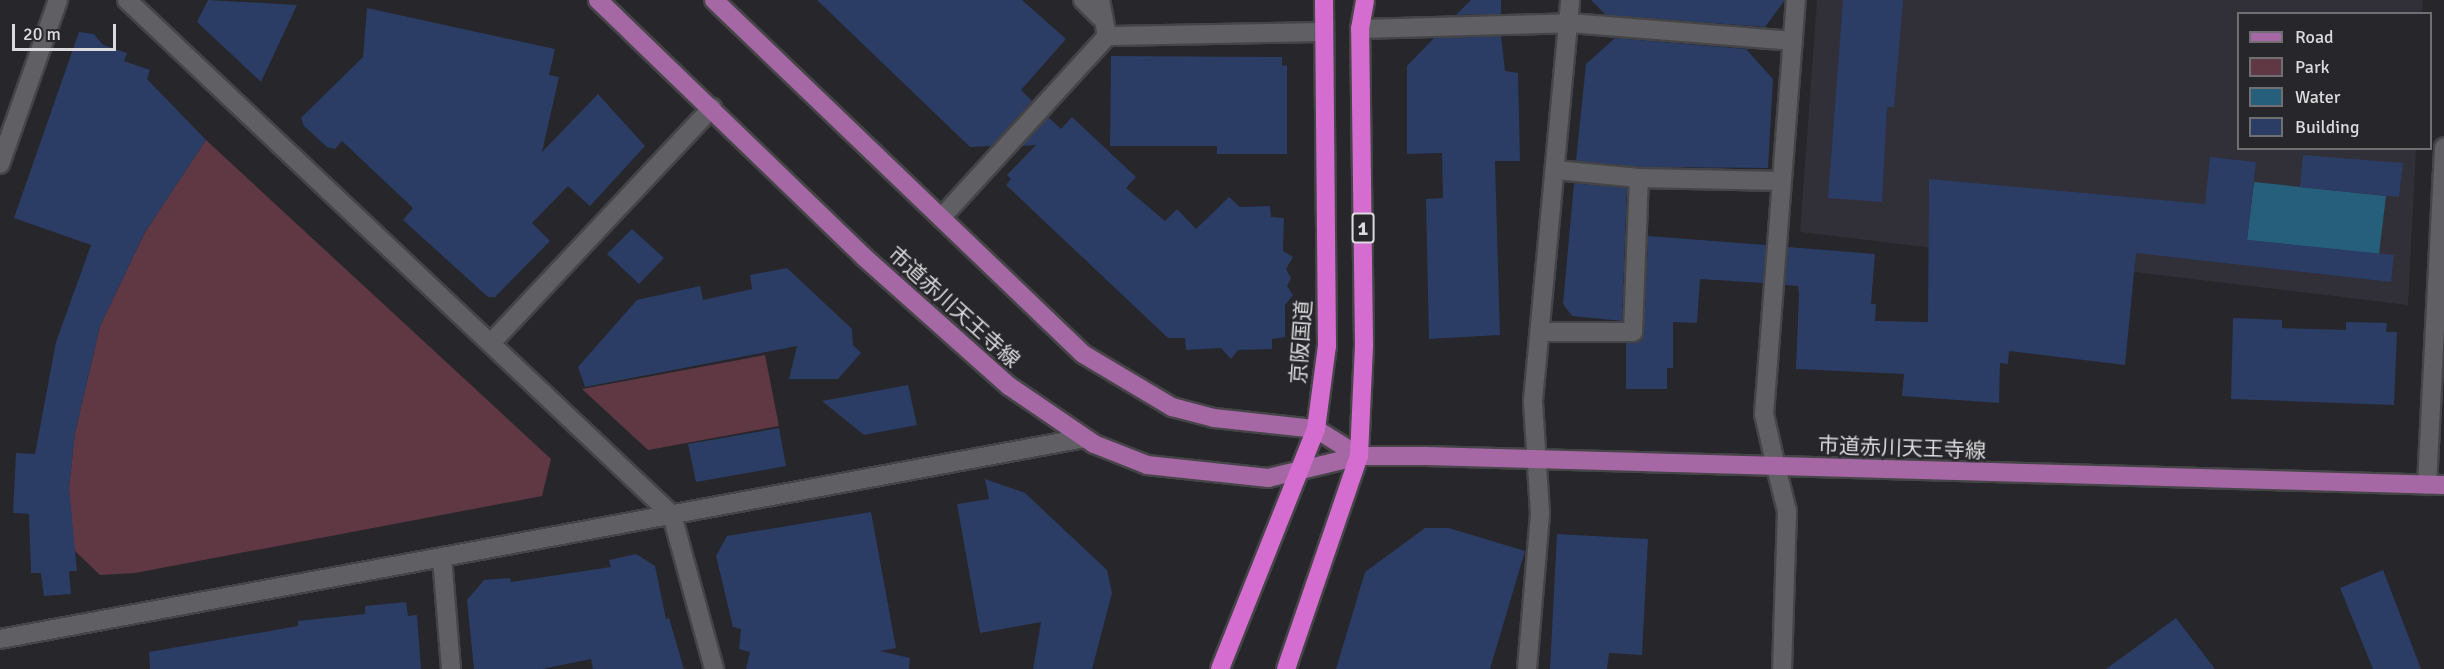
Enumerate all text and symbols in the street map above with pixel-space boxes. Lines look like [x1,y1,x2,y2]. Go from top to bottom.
scale bar [15,12,118,50]
legend [2237,12,2432,150]
text: 20 m [23,23,61,45]
text: Road [2295,26,2334,48]
text: Park [2295,56,2330,78]
text: Water [2295,86,2340,108]
text: Building [2295,116,2359,138]
road number: 1 [1351,211,1375,245]
street label: 市道赤川天王寺線 [883,241,1025,373]
street label: 京阪国道 [1286,299,1316,385]
street label: 市道赤川天王寺線 [1818,432,1986,464]

